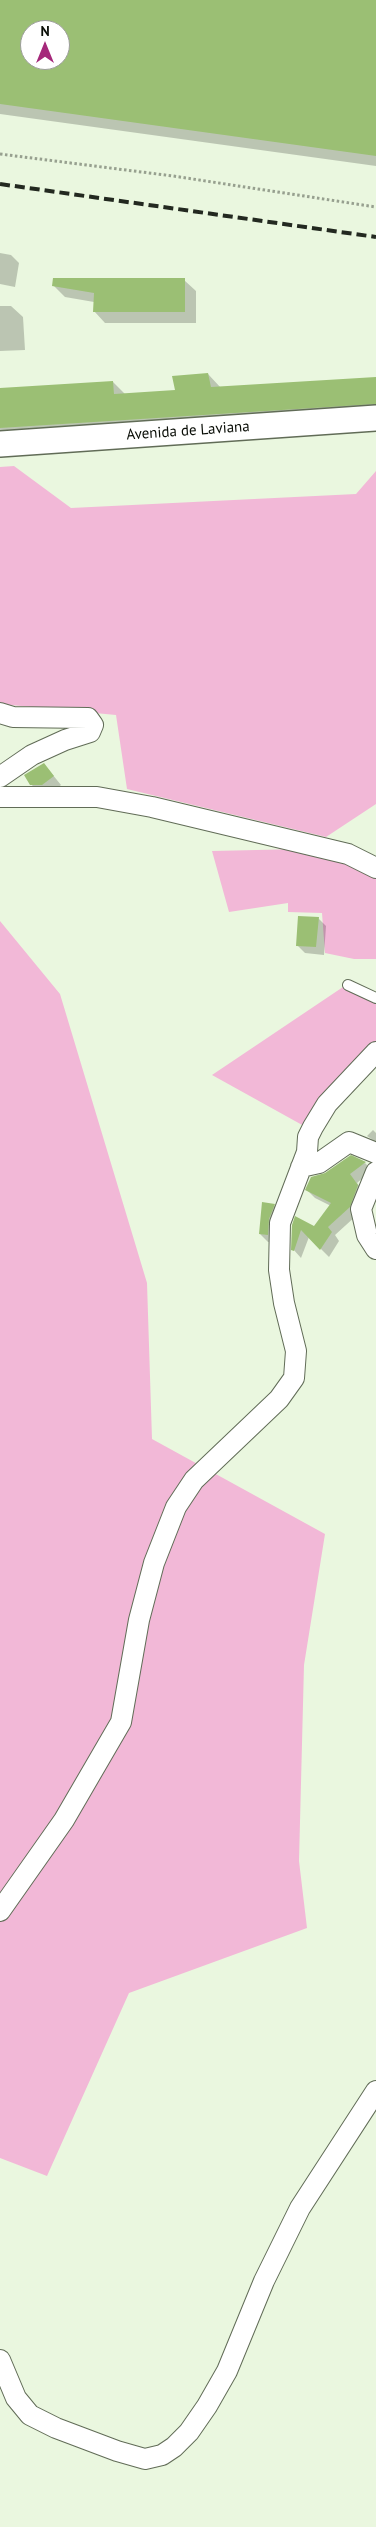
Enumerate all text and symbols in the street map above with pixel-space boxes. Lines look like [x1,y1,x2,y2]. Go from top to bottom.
north arrow [20,20,70,70]
text: N [40,22,50,40]
street label: Avenida de Laviana [126,418,250,444]

